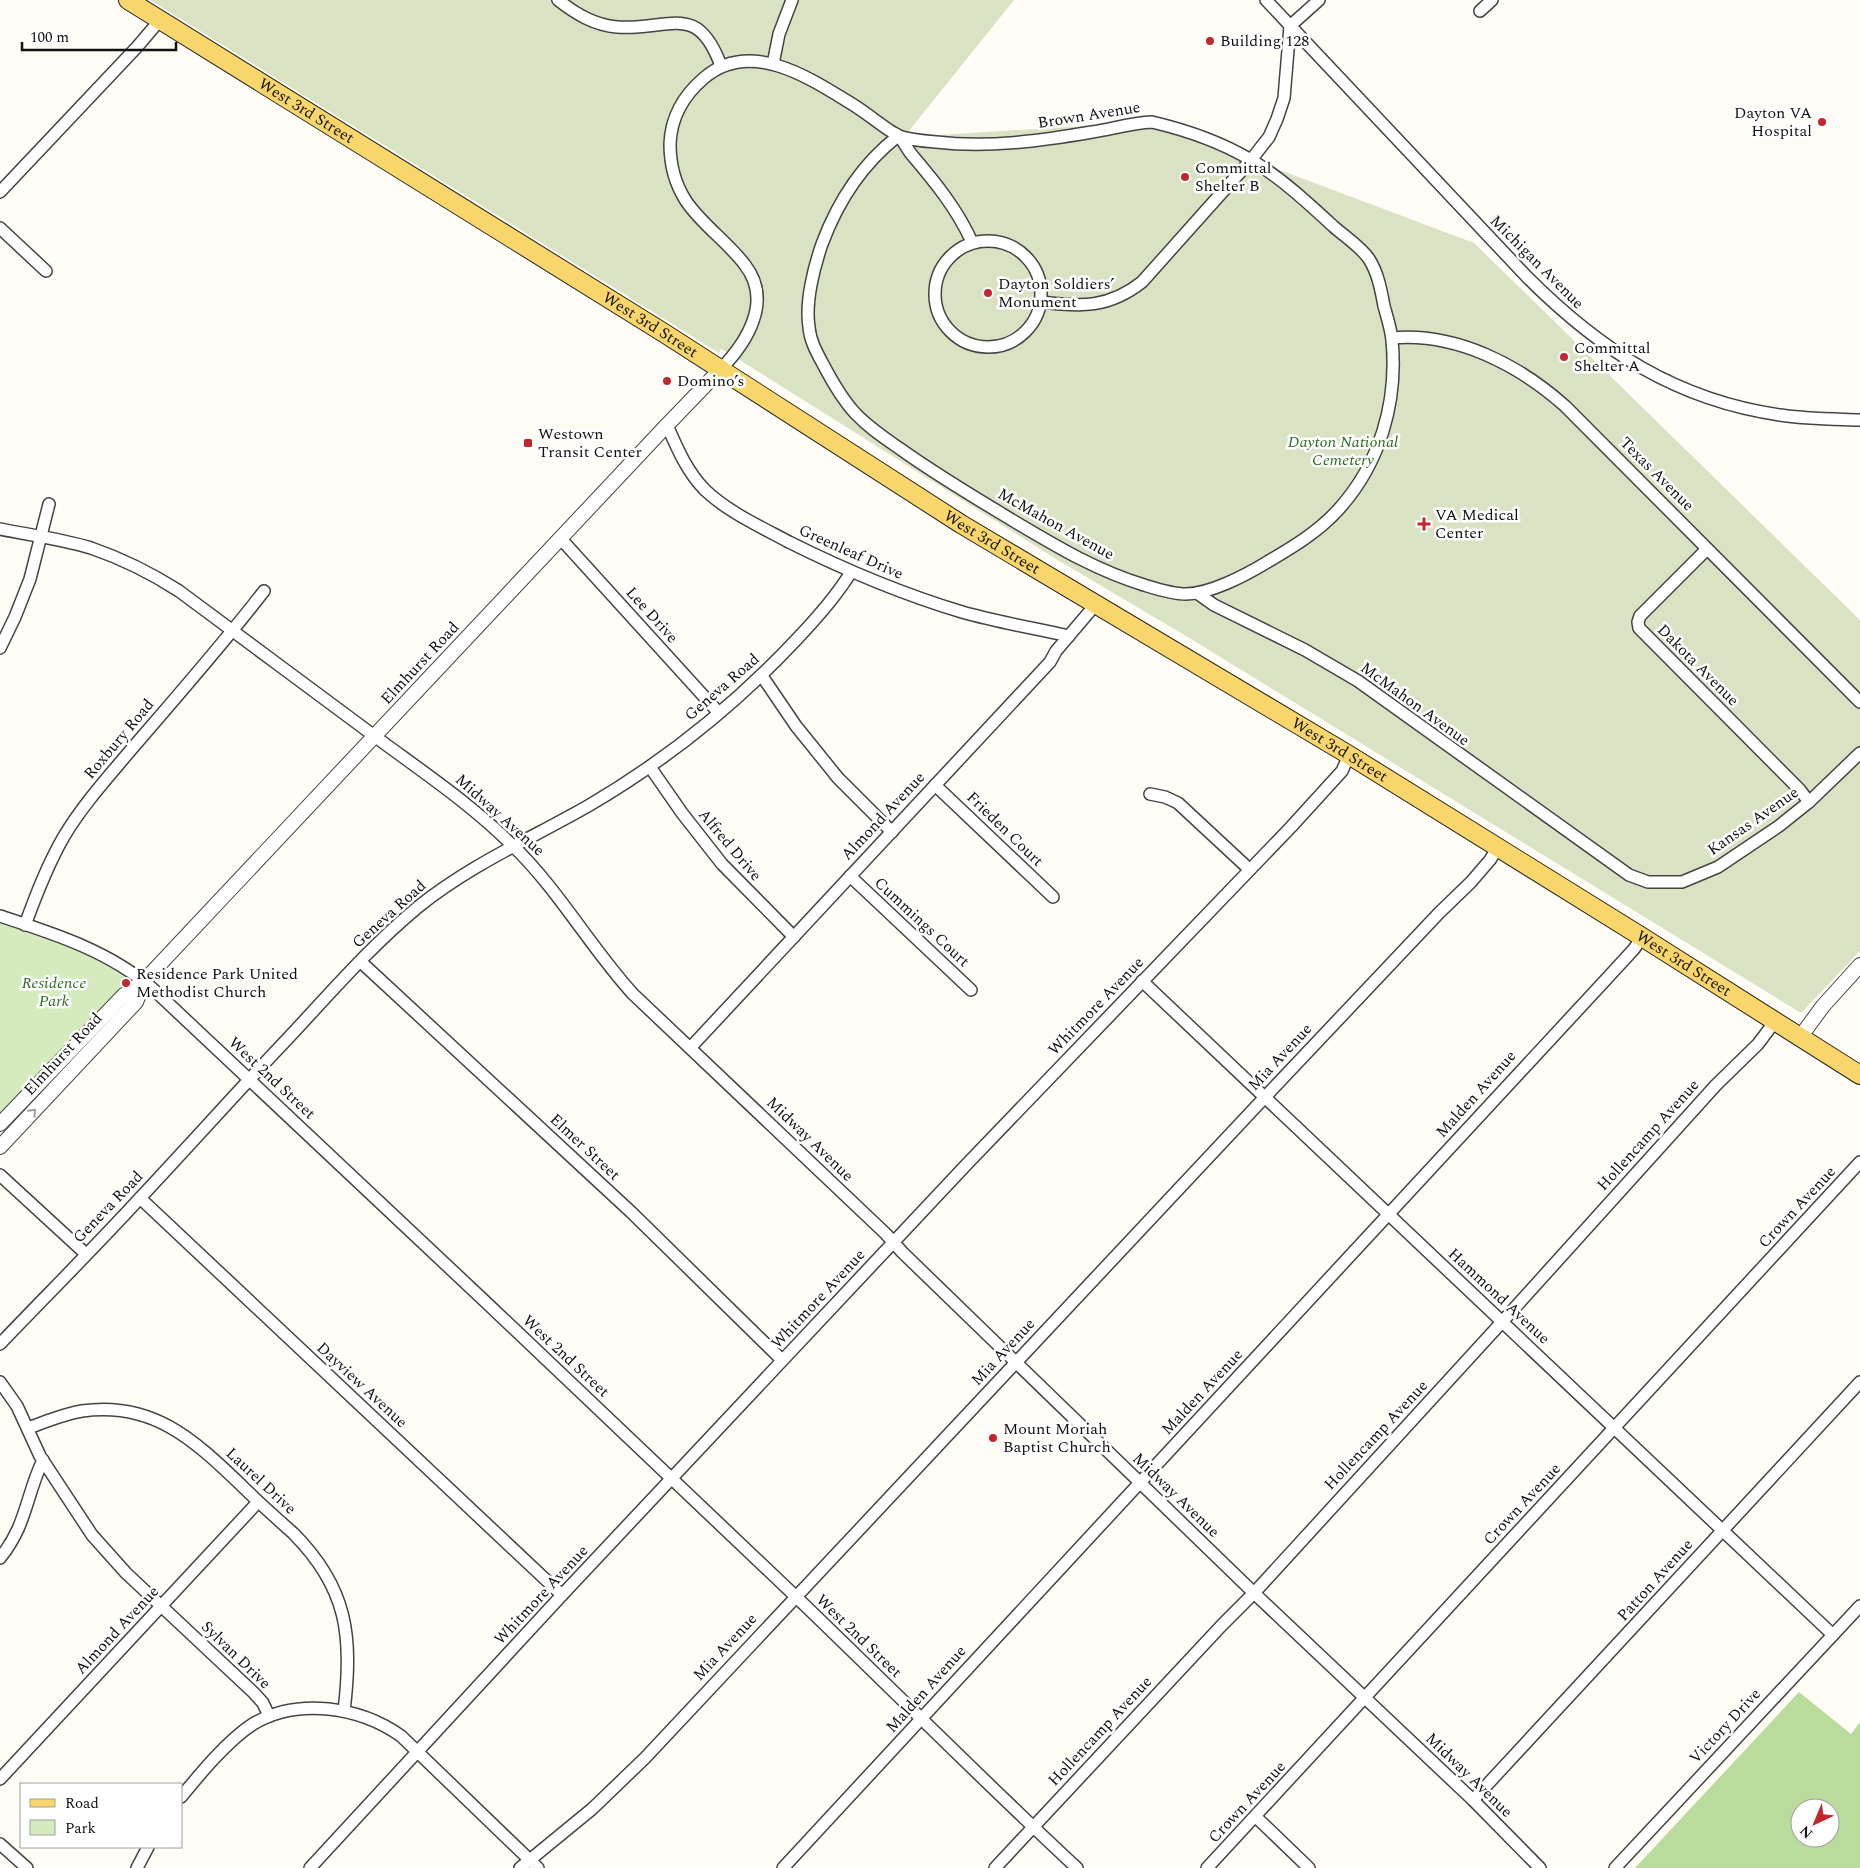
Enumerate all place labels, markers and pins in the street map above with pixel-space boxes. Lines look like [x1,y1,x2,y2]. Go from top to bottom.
place label: Building 128 [1220,29,1309,53]
marker: Building 128 [1204,35,1216,47]
place label: Dayton VA Hospital [1734,101,1812,143]
marker: Dayton VA Hospital [1816,116,1828,128]
place label: Committal Shelter B [1195,156,1271,198]
marker: Committal Shelter B [1179,171,1191,183]
place label: Dayton Soldiers’ Monument [998,272,1114,314]
marker: Dayton Soldiers’ Monument [982,287,994,299]
place label: Committal Shelter A [1574,336,1650,378]
marker: Committal Shelter A [1558,351,1570,363]
place label: Domino’s [677,369,744,393]
marker: Domino’s [661,375,673,387]
place label: Westown Transit Center [538,422,642,464]
marker: Westown Transit Center [522,437,534,449]
place label: VA Medical Center [1435,503,1519,545]
marker: VA Medical Center [1417,517,1431,531]
place label: Residence Park United Methodist Church [136,962,298,1004]
marker: Residence Park United Methodist Church [120,977,132,989]
place label: Mount Moriah Baptist Church [1003,1417,1111,1459]
marker: Mount Moriah Baptist Church [987,1432,999,1444]

